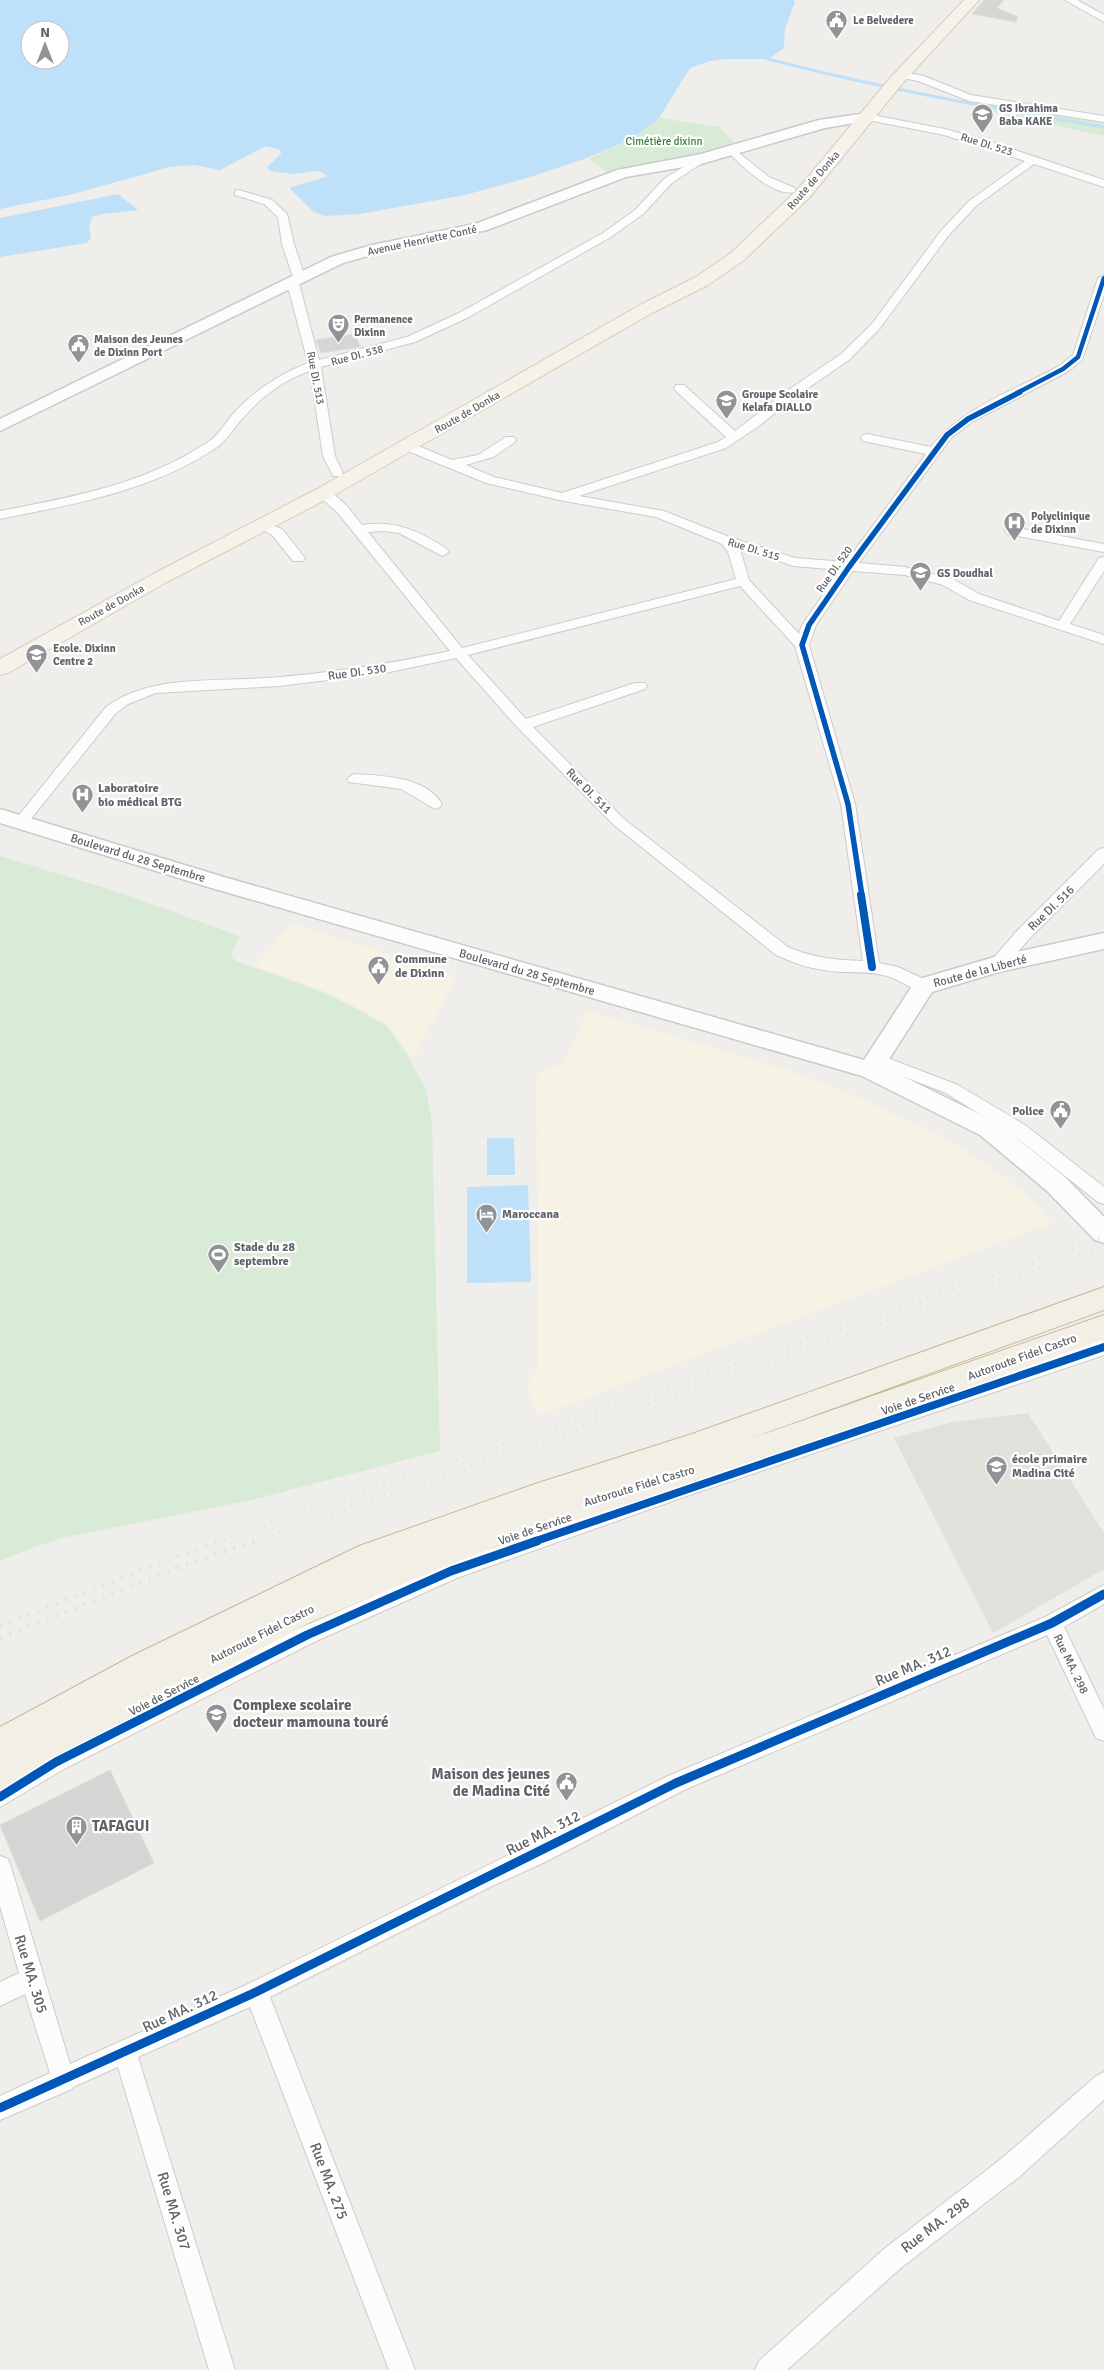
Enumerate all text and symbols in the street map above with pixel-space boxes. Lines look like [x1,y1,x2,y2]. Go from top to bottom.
public building icon: Le Belvedere [825,8,849,39]
place label: Le Belvedere [853,14,914,27]
north arrow [20,20,70,70]
text: N [40,24,50,41]
school or university icon: GS Ibrahima Baba KAKE [971,102,995,133]
place label: GS Ibrahima Baba KAKE [999,102,1058,128]
street label: Rue DI. 523 [959,130,1015,159]
park label: Cimétière dixinn [626,135,702,148]
street label: Route de Donka [784,148,843,212]
street label: Avenue Henriette Conté [366,223,478,258]
theatre icon: Permanence Dixinn [326,313,350,344]
place label: Permanence Dixinn [354,313,413,339]
public building icon: Maison des Jeunes de Dixinn Port [66,333,90,364]
place label: Maison des Jeunes de Dixinn Port [94,333,183,359]
street label: Rue DI. 538 [329,342,385,369]
street label: Rue DI. 513 [304,350,327,406]
street label: Route de Donka [432,388,503,436]
school or university icon: Groupe Scolaire Kelafa DIALLO [714,388,738,419]
place label: Groupe Scolaire Kelafa DIALLO [742,388,819,414]
hospital icon: Polyclinique de Dixinn [1003,510,1027,541]
place label: Polyclinique de Dixinn [1031,510,1091,536]
street label: Rue DI. 515 [726,535,782,564]
street label: Rue DI. 520 [814,543,855,595]
school or university icon: GS Doudhal [909,561,933,592]
place label: GS Doudhal [937,567,993,580]
street label: Route de Donka [76,582,147,629]
school or university icon: Ecole. Dixinn Centre 2 [25,642,49,673]
place label: Ecole. Dixinn Centre 2 [53,642,116,668]
street label: Rue DI. 530 [327,661,387,684]
street label: Rue DI. 511 [563,765,615,817]
place label: Laboratoire bio médical BTG [98,781,182,810]
hospital icon: Laboratoire bio médical BTG [70,783,94,814]
street label: Boulevard du 28 Septembre [68,831,207,886]
street label: Rue DI. 516 [1025,883,1078,934]
street label: Boulevard du 28 Septembre [457,946,596,999]
place label: Commune de Dixinn [395,952,447,981]
street label: Route de la Liberté [932,952,1029,991]
public building icon: Commune de Dixinn [367,954,391,985]
public building icon: Police [1048,1099,1072,1130]
place label: Police [1012,1104,1044,1119]
hotel icon: Maroccana [474,1202,498,1233]
place label: Maroccana [502,1207,559,1222]
place label: Stade du 28 septembre [234,1240,296,1269]
sports icon: Stade du 28 septembre [206,1242,230,1273]
street label: Autoroute Fidel Castro [966,1331,1079,1384]
street label: Voie de Service [879,1380,957,1419]
place label: école primaire Madina Cité [1012,1452,1087,1481]
school or university icon: école primaire Madina Cité [984,1454,1008,1485]
street label: Autoroute Fidel Castro [582,1462,696,1510]
street label: Voie de Service [496,1510,574,1549]
street label: Autoroute Fidel Castro [208,1602,317,1667]
street label: Rue MA. 298 [1050,1632,1092,1697]
street label: Rue MA. 312 [872,1642,954,1690]
street label: Voie de Service [127,1671,202,1720]
place label: Complexe scolaire docteur mamouna touré [233,1696,388,1731]
school or university icon: Complexe scolaire docteur mamouna touré [205,1702,229,1733]
place label: Maison des jeunes de Madina Cité [431,1765,550,1800]
public building icon: Maison des jeunes de Madina Cité [554,1771,578,1802]
street label: Rue MA. 312 [503,1807,583,1859]
building icon: TAFAGUI [64,1814,88,1845]
place label: TAFAGUI [92,1817,149,1835]
street label: Rue MA. 305 [11,1933,51,2015]
street label: Rue MA. 312 [139,1986,221,2036]
street label: Rue MA. 275 [306,2140,352,2222]
street label: Rue MA. 307 [154,2170,194,2252]
street label: Rue MA. 298 [897,2193,973,2257]

